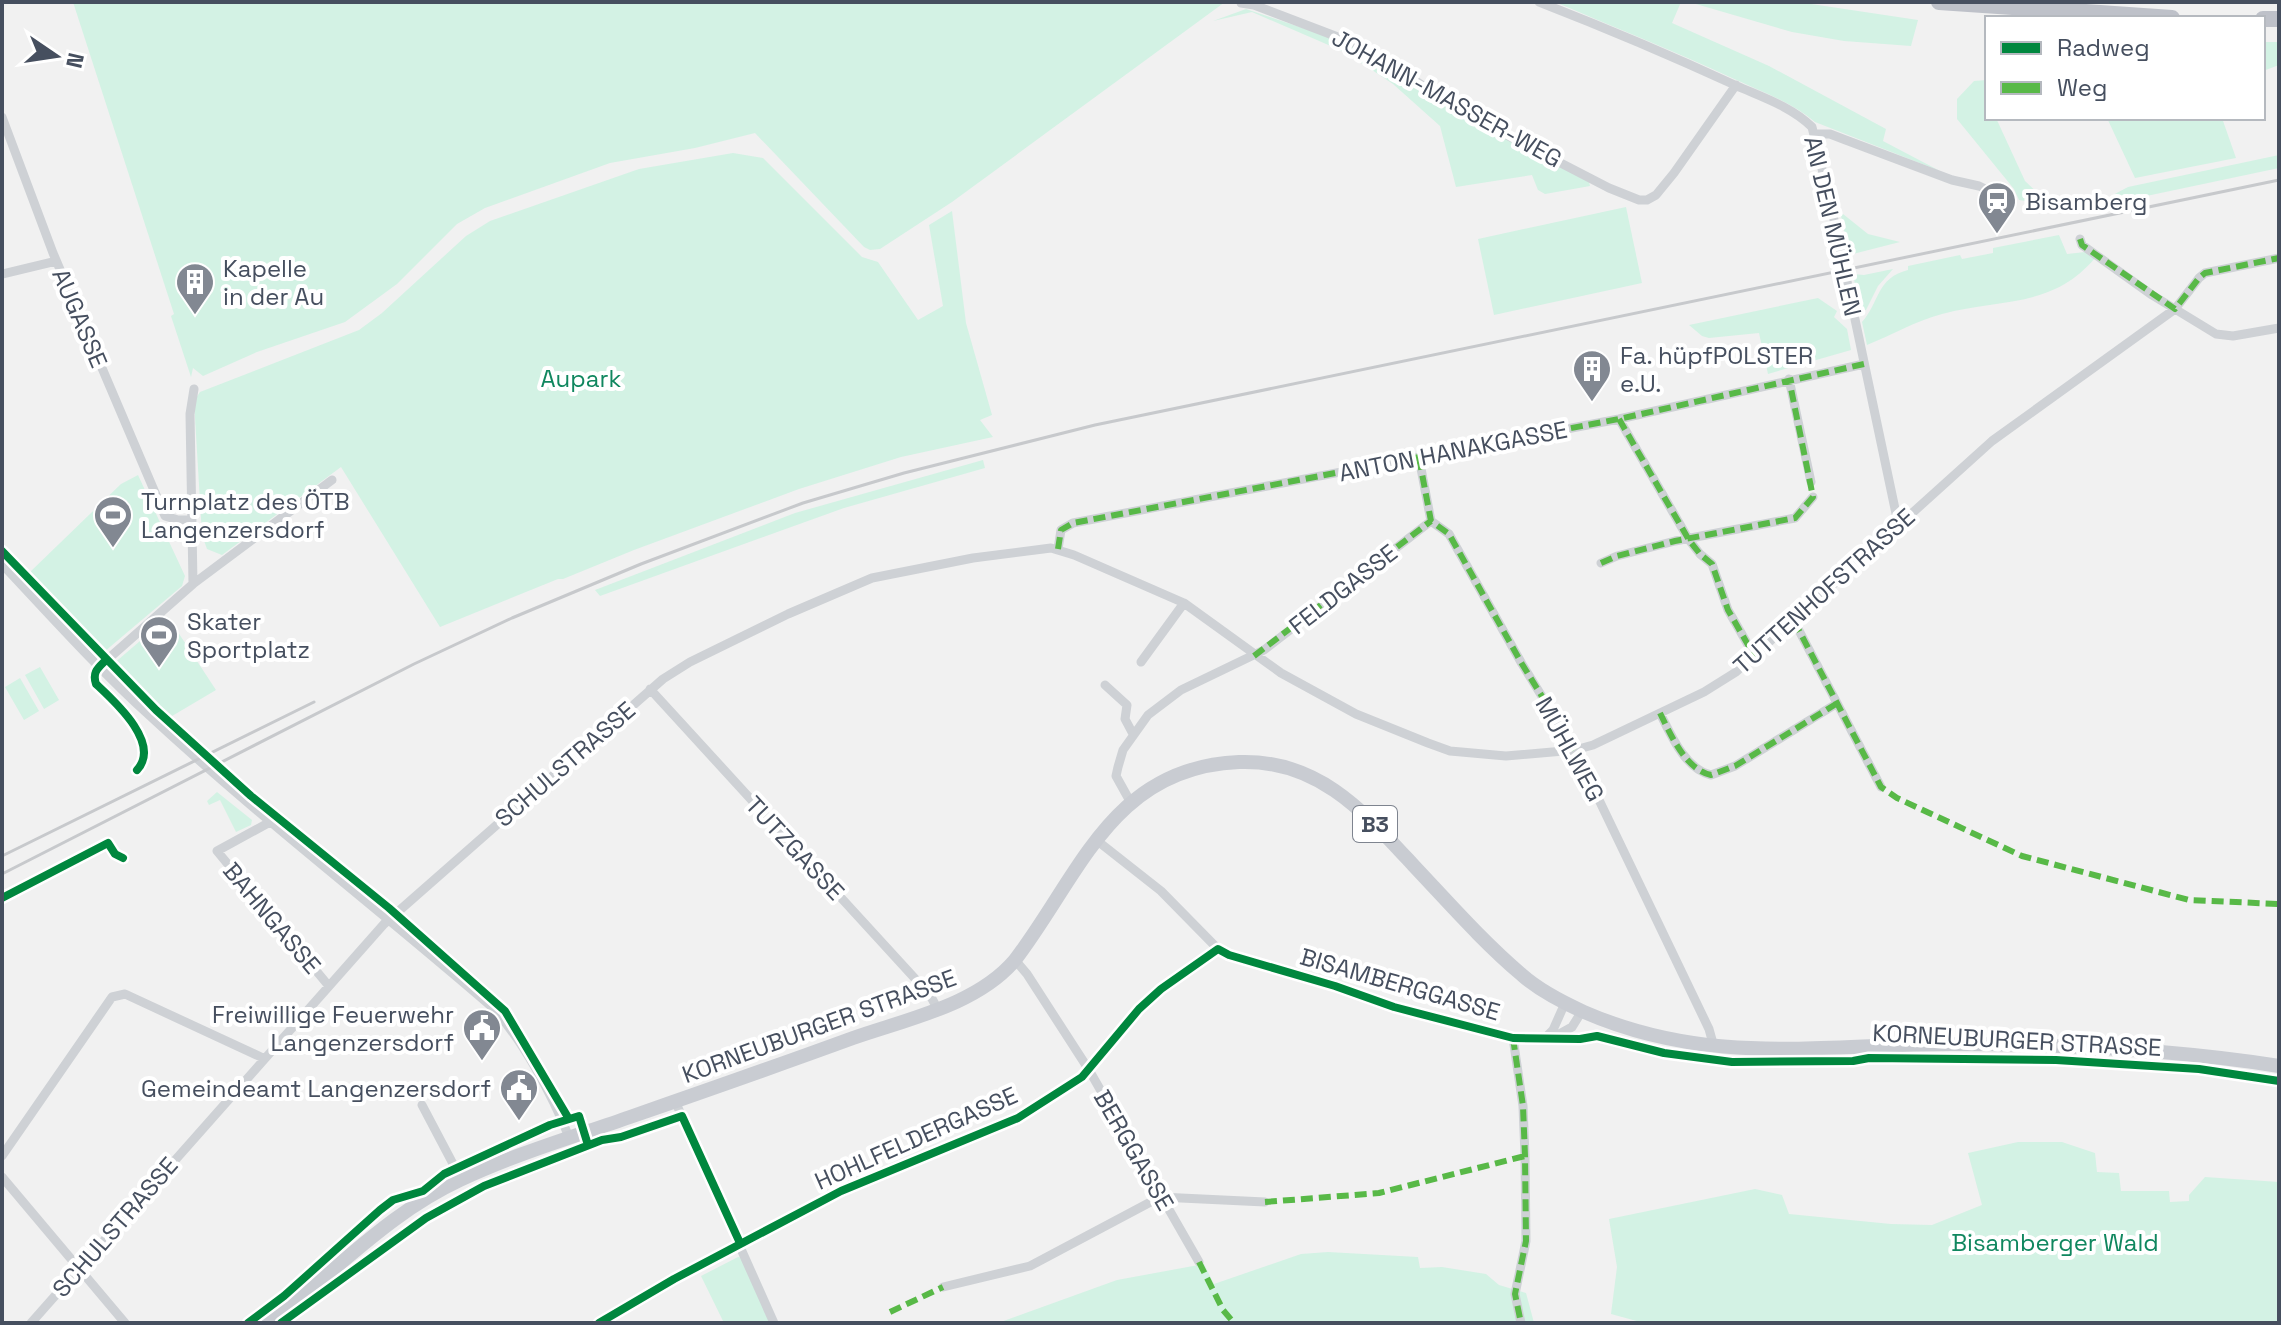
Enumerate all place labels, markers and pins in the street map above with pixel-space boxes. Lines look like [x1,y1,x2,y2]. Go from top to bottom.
station icon: Bisamberg [1976,180,2018,235]
place label: Bisamberg [2025,186,2147,217]
place label: Kapelle in der Au [223,253,324,312]
building icon: Kapelle in der Au [174,261,216,316]
place label: Fa. hüpfPOLSTER e.U. [1620,340,1813,399]
building icon: Fa. hüpfPOLSTER e.U. [1571,348,1613,403]
place label: Turnplatz des ÖTB Langenzersdorf [141,486,350,545]
sports icon: Turnplatz des ÖTB Langenzersdorf [92,494,134,549]
place label: Skater Sportplatz [187,606,310,665]
sports icon: Skater Sportplatz [138,614,180,669]
place label: Freiwillige Feuerwehr Langenzersdorf [212,999,454,1058]
public building icon: Freiwillige Feuerwehr Langenzersdorf [461,1007,503,1062]
public building icon: Gemeindeamt Langenzersdorf [498,1067,540,1122]
place label: Gemeindeamt Langenzersdorf [141,1073,491,1104]

